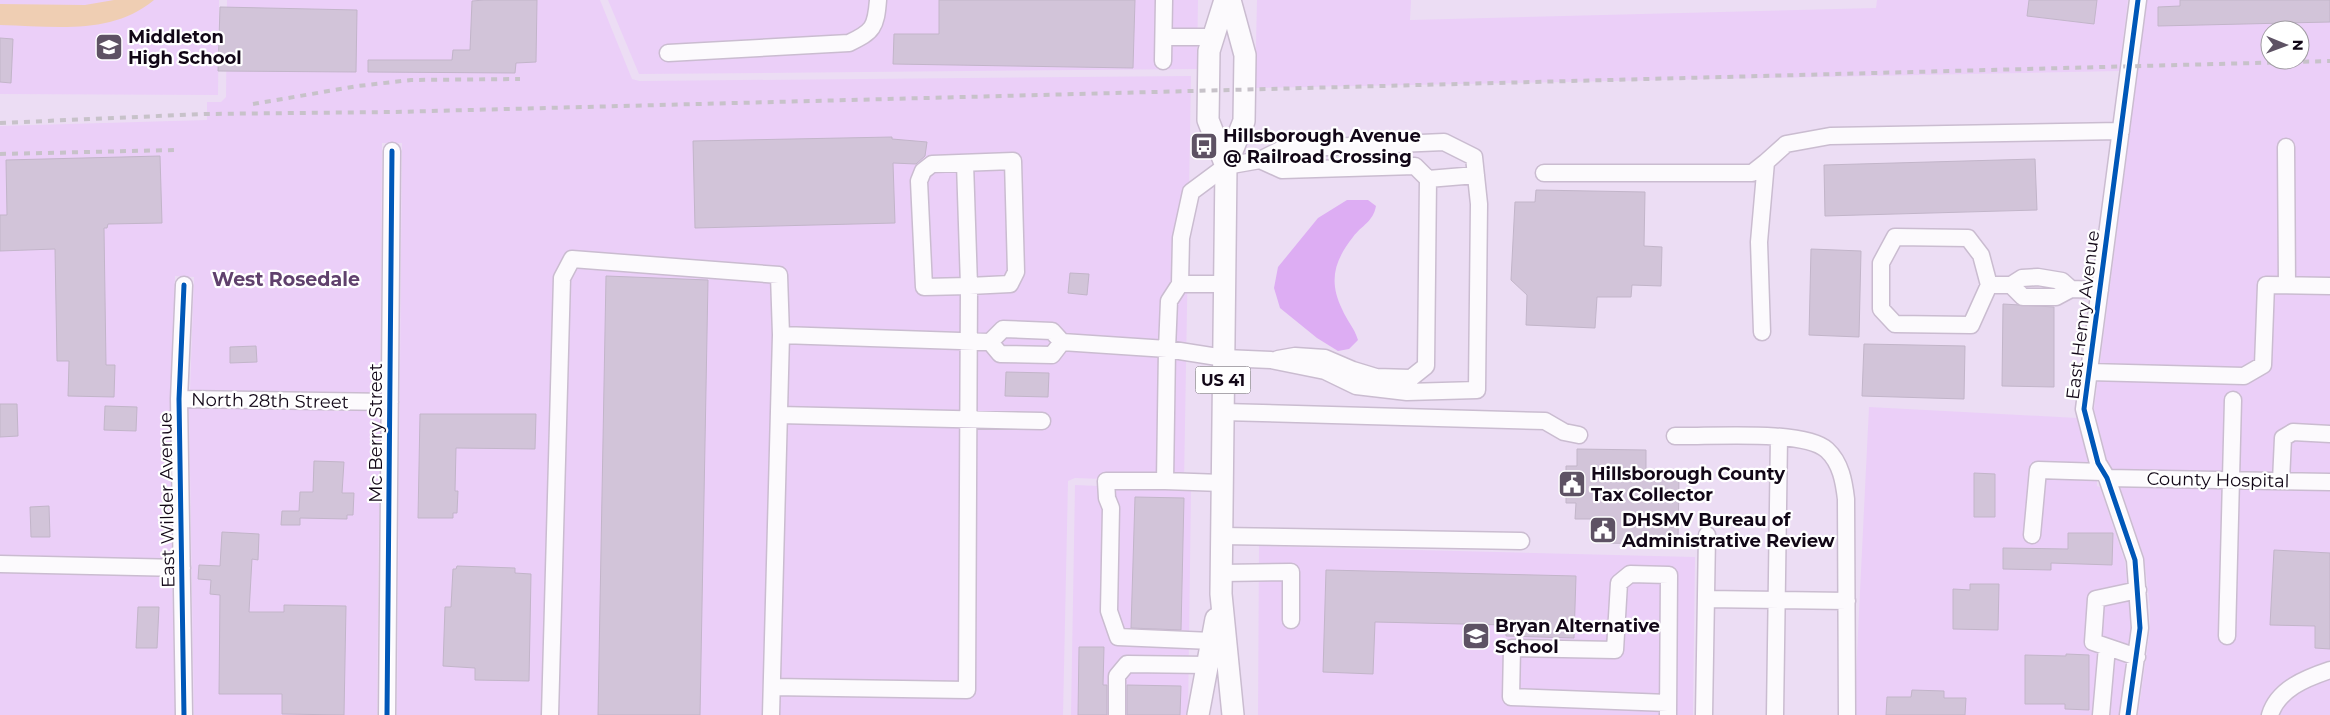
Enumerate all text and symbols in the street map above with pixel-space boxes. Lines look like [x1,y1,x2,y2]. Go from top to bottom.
north arrow [2260,20,2310,70]
place label: Middleton High School [128,26,242,69]
school or university icon: Middleton High School [94,32,124,62]
text: N [2289,39,2307,51]
place label: Hillsborough Avenue @ Railroad Crossing [1223,125,1421,168]
bus stop icon: Hillsborough Avenue @ Railroad Crossing [1189,131,1219,161]
street label: East Henry Avenue [2062,229,2104,401]
district label: West Rosedale [212,268,360,291]
street label: Mc Berry Street [365,363,387,503]
road number: US 41 [1196,366,1250,394]
street label: North 28th Street [191,389,349,413]
street label: East Wilder Avenue [154,412,180,588]
place label: Hillsborough County Tax Collector [1591,463,1785,506]
street label: County Hospital [2146,468,2290,492]
public building icon: Hillsborough County Tax Collector [1557,469,1587,499]
place label: DHSMV Bureau of Administrative Review [1621,509,1835,552]
public building icon: DHSMV Bureau of Administrative Review [1588,515,1618,545]
place label: Bryan Alternative School [1495,615,1660,658]
school or university icon: Bryan Alternative School [1461,621,1491,651]

